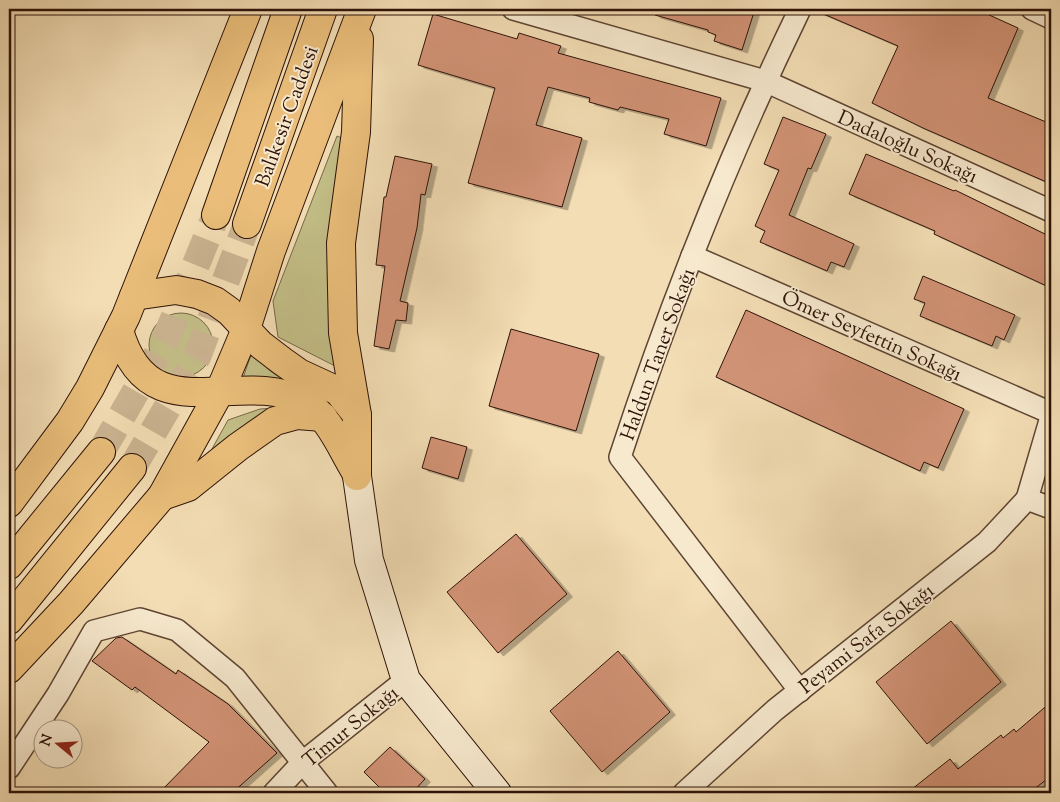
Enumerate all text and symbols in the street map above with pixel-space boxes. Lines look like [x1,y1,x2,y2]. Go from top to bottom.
street label: Balıkesir Caddesi [249,42,327,191]
street label: Dadaloğlu Sokağı [832,104,982,192]
street label: Haldun Taner Sokağı [615,264,704,445]
street label: Ömer Seyfettin Sokağı [776,284,966,390]
street label: Peyami Safa Sokağı [794,578,942,702]
street label: Timur Sokağı [297,680,406,776]
north arrow [32,720,82,770]
text: N [36,732,59,749]

